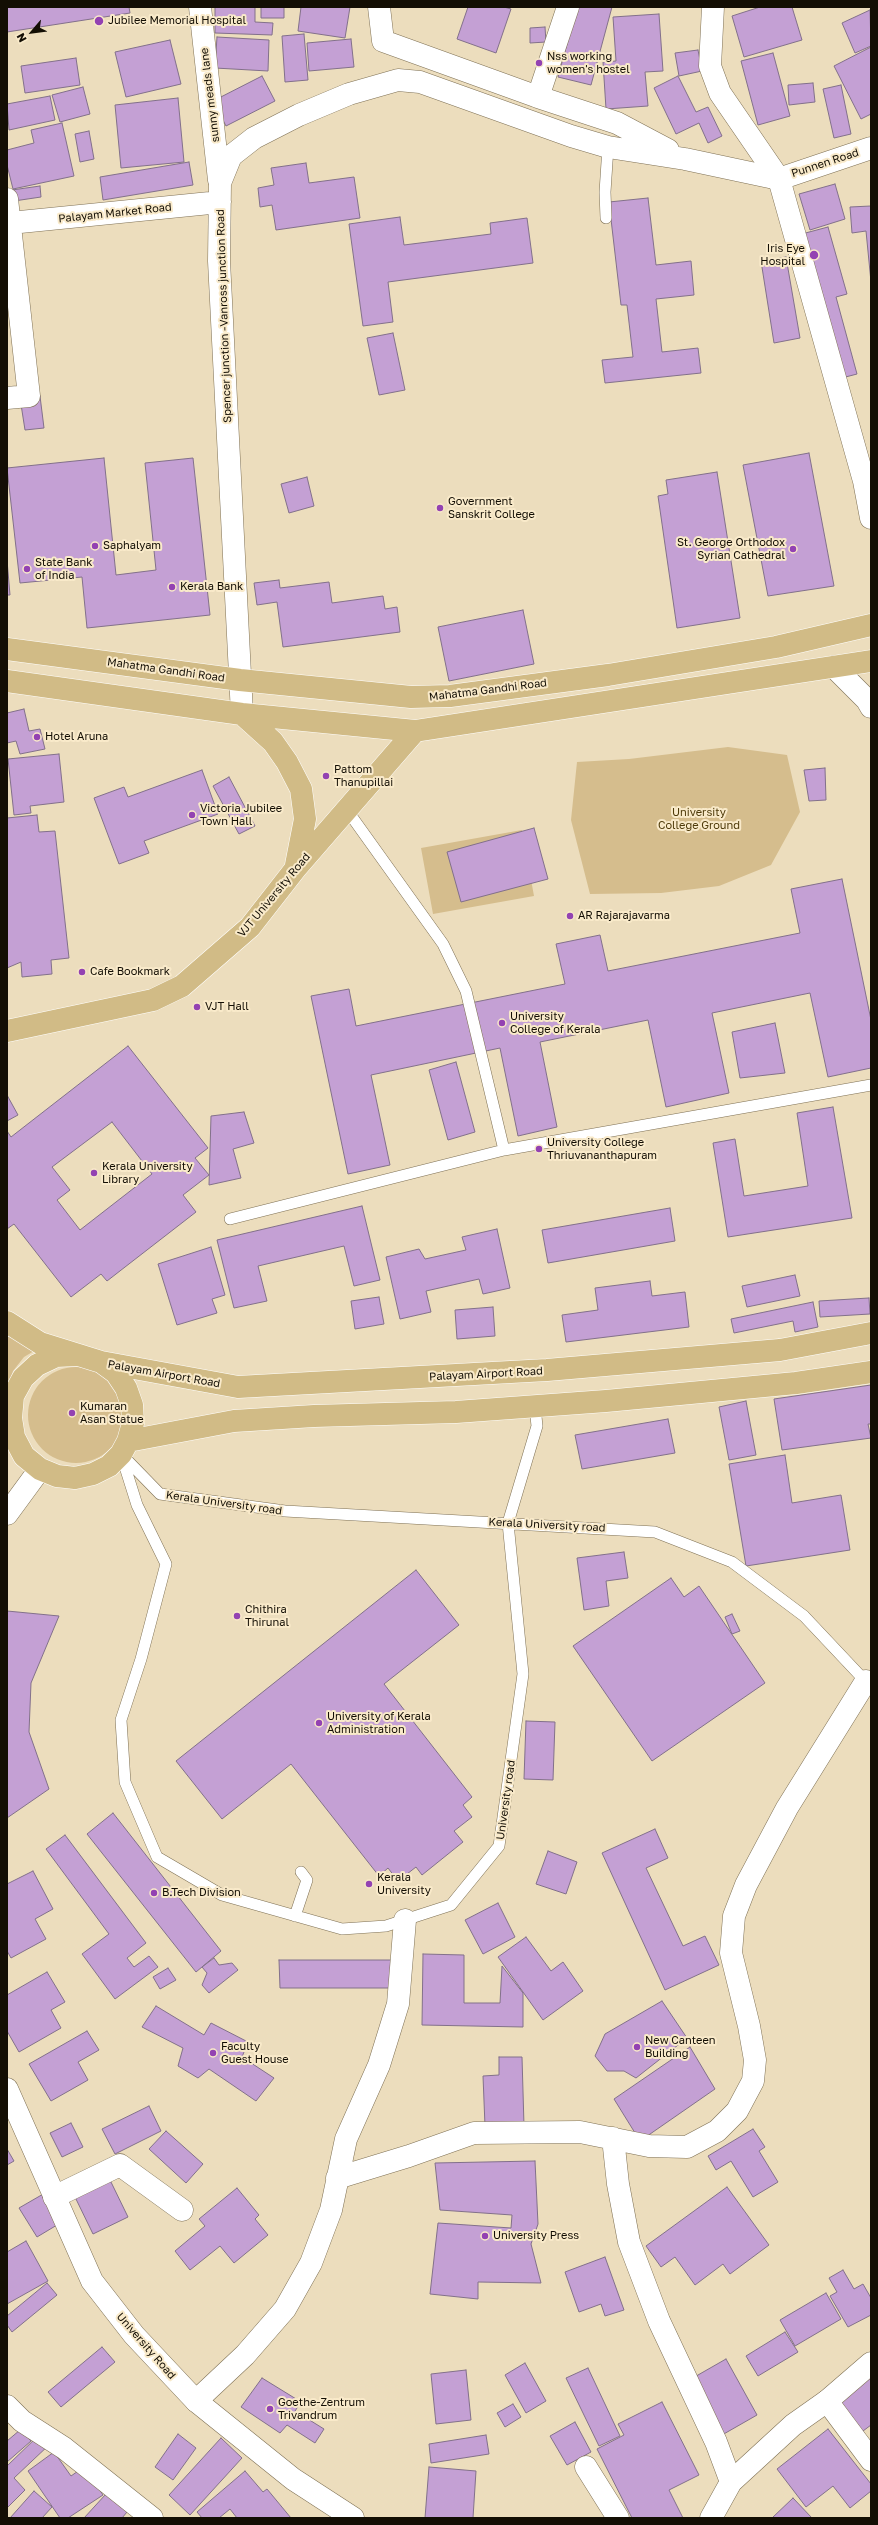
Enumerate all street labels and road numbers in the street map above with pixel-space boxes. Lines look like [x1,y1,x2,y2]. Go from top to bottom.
street label: sunny meads lane [198,47,222,143]
street label: Punnen Road [790,146,860,180]
street label: Palayam Market Road [58,200,172,226]
street label: Spencer junction -Vanross junction Road [214,209,234,423]
street label: Mahatma Gandhi Road [106,655,226,685]
street label: Mahatma Gandhi Road [428,676,548,704]
street label: VJT University Road [235,850,313,940]
street label: Palayam Airport Road [107,1358,221,1390]
street label: Palayam Airport Road [429,1364,543,1384]
street label: Kerala University road [165,1488,283,1518]
street label: Kerala University road [488,1515,606,1535]
street label: University road [494,1759,518,1841]
street label: University Road [114,2310,178,2382]

